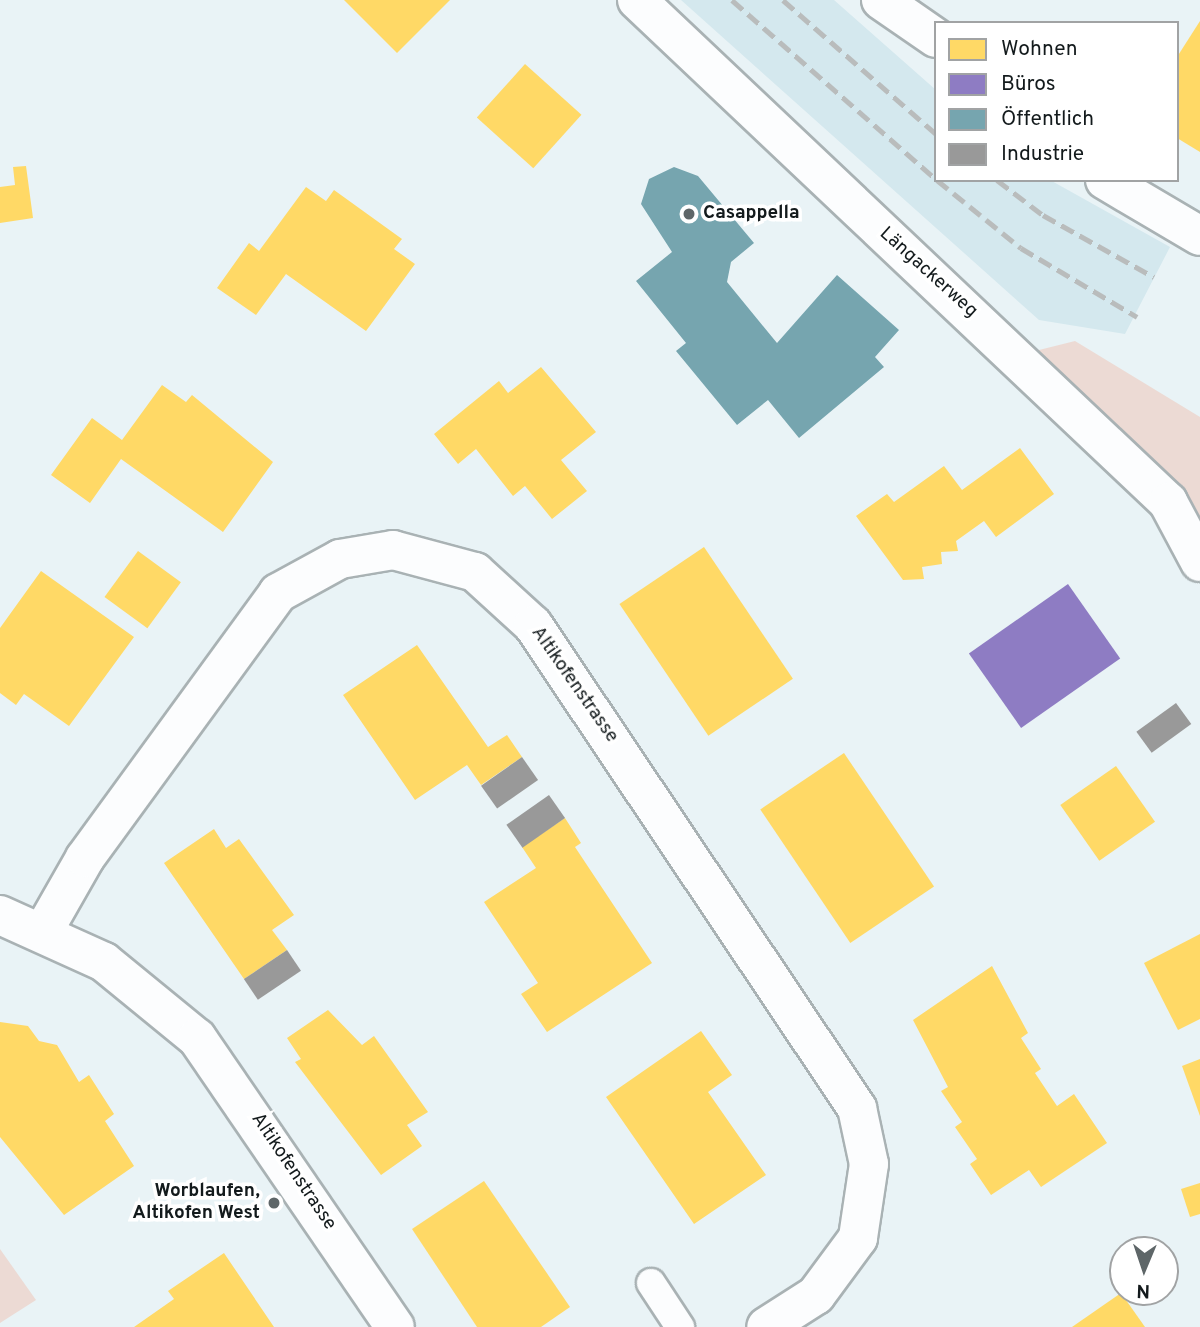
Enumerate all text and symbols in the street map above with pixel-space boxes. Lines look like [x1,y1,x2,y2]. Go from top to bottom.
legend [934,21,1179,182]
text: Wohnen [1001,36,1078,63]
text: Büros [1001,71,1056,98]
text: Öffentlich [1001,106,1094,133]
text: Industrie [1001,141,1084,168]
place label: Casappella [703,203,800,225]
marker: Casappella [681,206,697,222]
street label: Längackerweg [874,223,982,323]
street label: Altikofenstrasse [526,623,622,747]
street label: Altikofenstrasse [245,1109,341,1235]
place label: Worblaufen, Altikofen West [132,1181,260,1225]
marker: Worblaufen, Altikofen West [266,1195,282,1211]
north arrow [1109,1236,1179,1306]
text: N [1136,1278,1151,1302]

